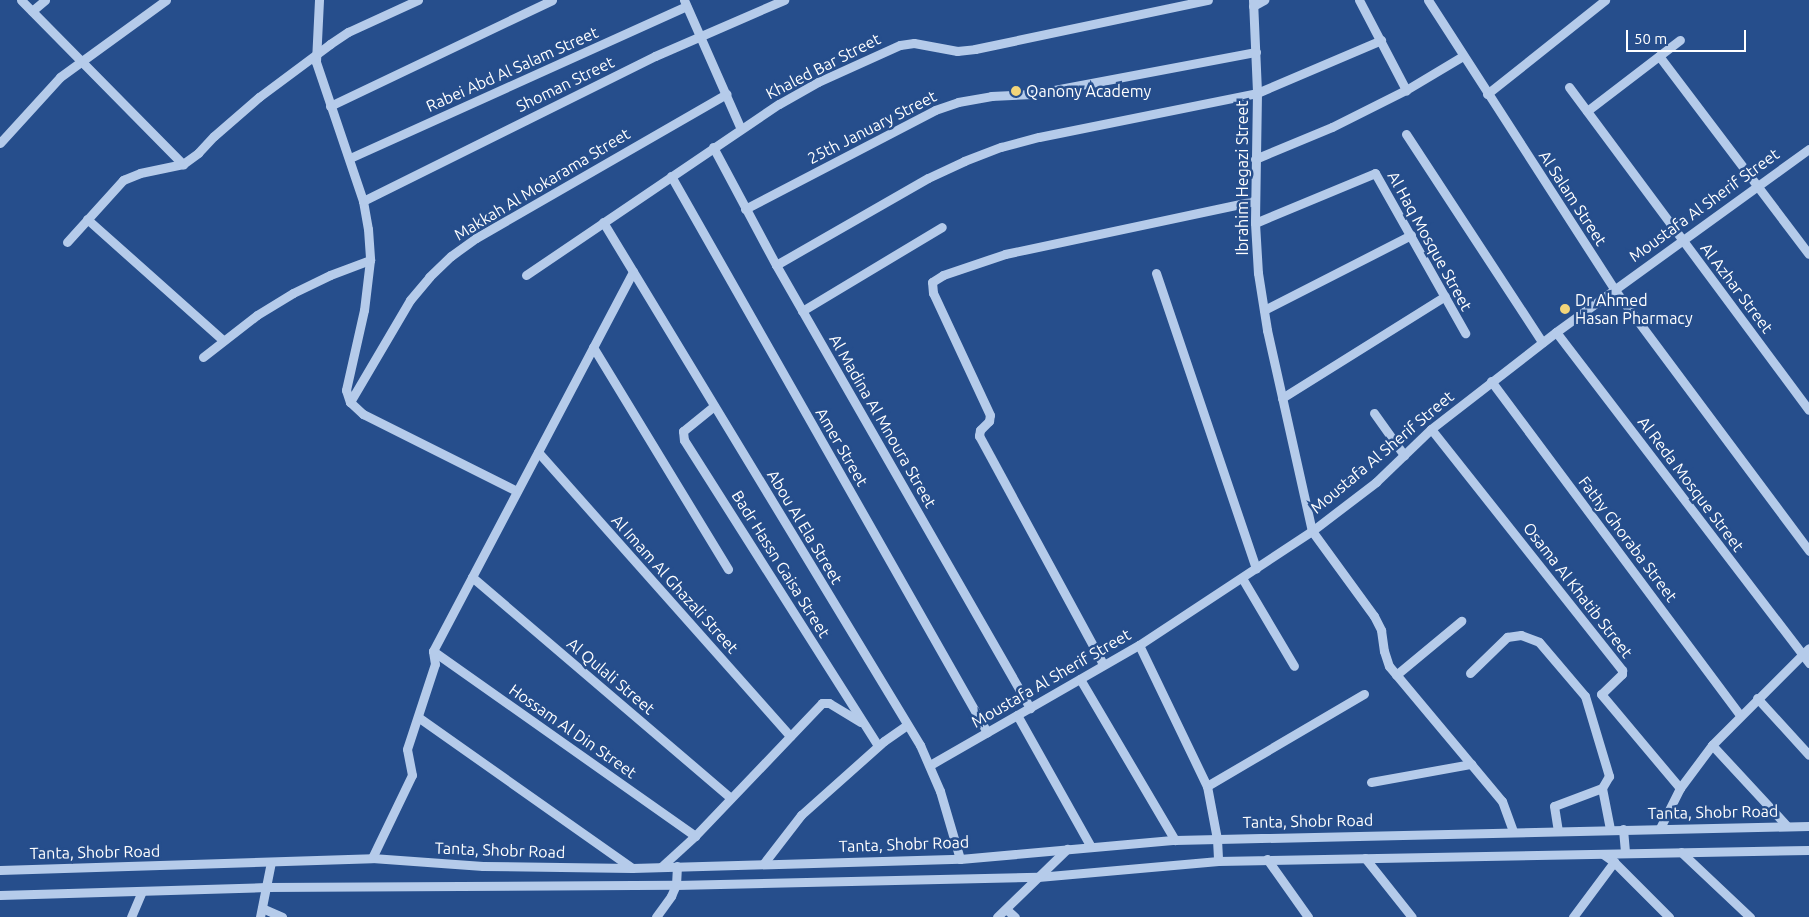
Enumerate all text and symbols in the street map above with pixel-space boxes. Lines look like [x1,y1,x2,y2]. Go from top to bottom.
scale bar [1629,20,1749,52]
street label: Rabei Abd Al Salam Street [423,22,601,116]
street label: Khaled Bar Street [763,29,883,103]
text: 50 m [1634,30,1667,47]
street label: Shoman Street [513,52,617,116]
place label: Qanony Academy [1026,81,1151,101]
marker: Qanony Academy [1010,85,1022,97]
street label: 25th January Street [804,86,940,168]
street label: Ibrahim Hegazi Street [1232,100,1252,256]
street label: Makkah Al Mokarama Street [451,124,633,244]
street label: Moustafa Al Sherif Street [1625,144,1783,266]
street label: Al Salam Street [1535,147,1611,249]
street label: Al Haq Mosque Street [1384,168,1476,314]
street label: Al Azhar Street [1697,239,1777,337]
place label: Dr Ahmed Hasan Pharmacy [1575,290,1693,328]
marker: Dr Ahmed Hasan Pharmacy [1559,303,1571,315]
street label: Al Madina Al Mnoura Street [825,331,941,511]
street label: Moustafa Al Sherif Street [1307,387,1457,517]
street label: Amer Street [812,404,872,490]
street label: Al Reda Mosque Street [1634,413,1748,555]
street label: Abou Al Ela Street [763,466,847,588]
street label: Fathy Ghoraba Street [1575,473,1681,605]
street label: Badr Hassn Gaisa Street [728,487,834,641]
street label: Al Imam Al Ghazali Street [608,511,742,657]
street label: Osama Al Khatib Street [1519,518,1637,662]
street label: Moustafa Al Sherif Street [968,624,1134,732]
street label: Al Qulali Street [563,634,659,718]
street label: Hossam Al Din Street [506,680,640,782]
street label: Tanta, Shobr Road [1648,801,1778,823]
street label: Tanta, Shobr Road [1243,810,1373,832]
street label: Tanta, Shobr Road [838,832,970,856]
street label: Tanta, Shobr Road [434,838,566,862]
street label: Tanta, Shobr Road [30,841,160,863]

